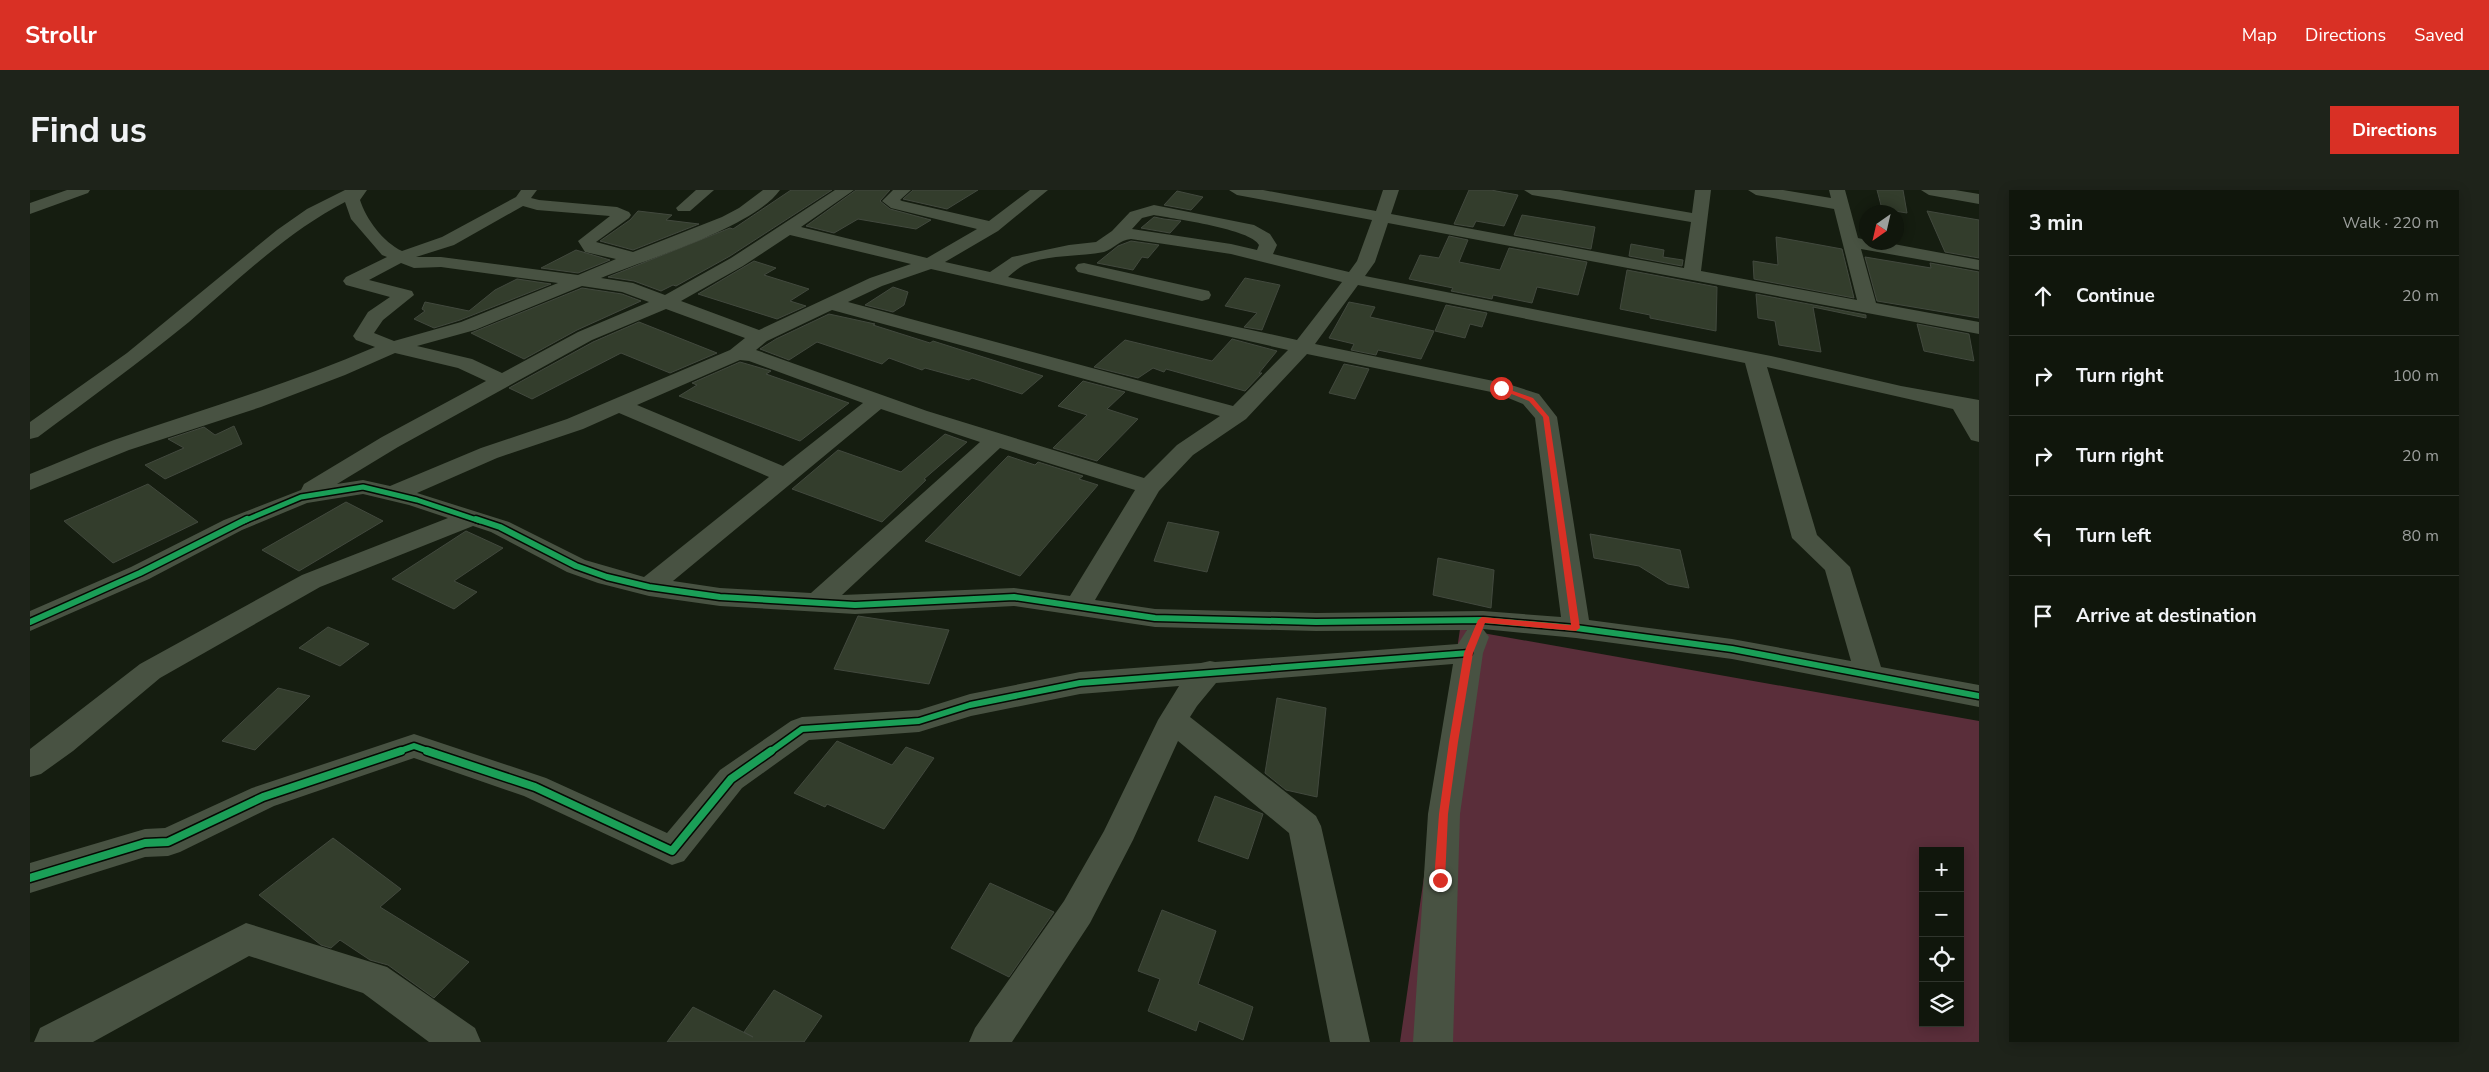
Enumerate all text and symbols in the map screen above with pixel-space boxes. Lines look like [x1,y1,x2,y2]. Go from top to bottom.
text: Strollr [25,19,97,51]
text: Map [2242,23,2277,47]
text: Directions [2305,23,2386,47]
text: Saved [2414,23,2464,47]
button: Directions [2330,106,2459,154]
text: Find us [30,107,147,154]
north arrow [1859,205,1904,250]
text: 3 min [2029,209,2083,237]
text: Walk · 220 m [2343,212,2439,234]
icon: ahead [2029,282,2057,310]
text: Continue [2076,283,2155,309]
text: 20 m [2402,285,2439,307]
icon: right [2029,362,2057,390]
text: Turn right [2076,363,2163,389]
text: 100 m [2392,365,2439,387]
route start [1490,377,1513,400]
icon: right [2029,442,2057,470]
text: Turn right [2076,443,2163,469]
text: 20 m [2402,445,2439,467]
icon: left [2029,522,2057,550]
text: Turn left [2076,523,2151,549]
text: 80 m [2402,525,2439,547]
icon: arrive [2029,602,2057,630]
text: Arrive at destination [2076,603,2257,629]
map controls [1919,847,1964,1027]
button: + [1919,847,1964,892]
route end [1429,869,1452,892]
button: − [1919,892,1964,937]
button: locate [1919,937,1964,982]
button: layers [1919,982,1964,1027]

